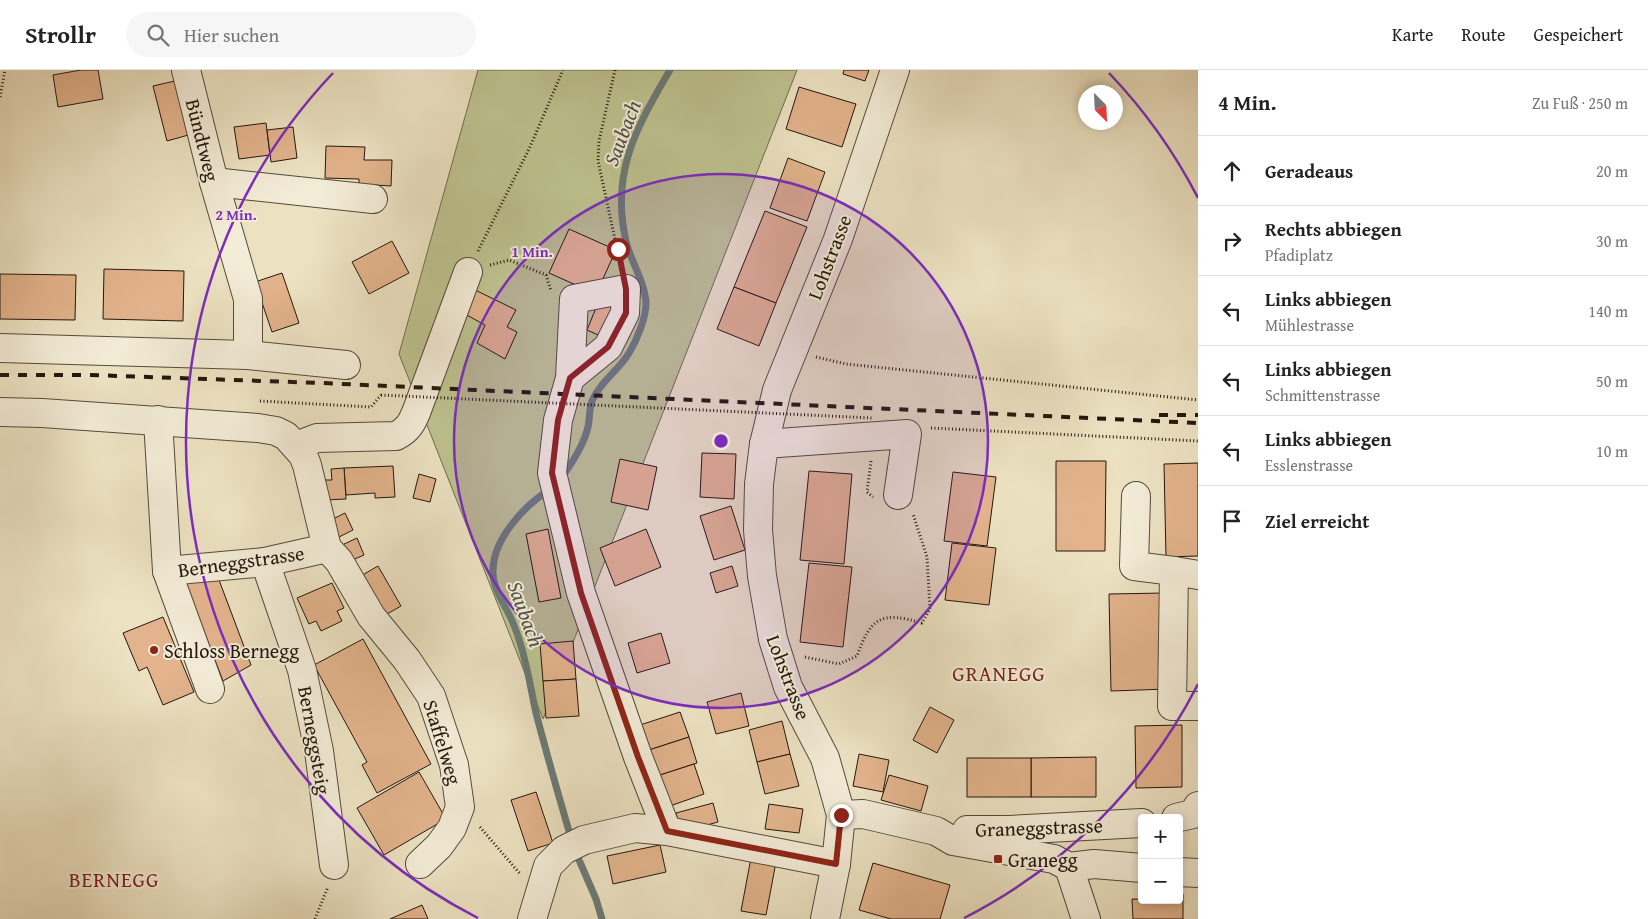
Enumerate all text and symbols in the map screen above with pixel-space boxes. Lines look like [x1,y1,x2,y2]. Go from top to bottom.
search box [126,12,476,57]
text: Strollr [25,17,96,52]
icon: search [144,21,172,49]
text: Hier suchen [184,21,279,49]
text: Karte [1392,21,1433,48]
text: Route [1461,21,1506,48]
text: Gespeichert [1534,21,1623,48]
north arrow [1078,85,1123,130]
text: 4 Min. [1218,87,1276,118]
text: Zu Fuß · 250 m [1532,91,1628,115]
water label: Saubach [595,95,649,170]
street label: Bündtweg [179,96,227,184]
icon: ahead [1218,157,1246,185]
text: Geradeaus [1265,157,1353,185]
text: 20 m [1596,159,1628,183]
text: 2 Min. [215,204,257,225]
street label: Lohstrasse [800,210,858,304]
text: Rechts abbiegen [1265,215,1402,243]
icon: right [1218,227,1246,255]
text: 30 m [1596,229,1628,253]
route start [607,238,630,261]
text: 1 Min. [511,241,553,262]
text: Pfadiplatz [1265,243,1333,267]
text: Links abbiegen [1265,285,1391,313]
icon: left [1218,297,1246,325]
text: 140 m [1588,299,1628,323]
text: Mühlestrasse [1265,313,1354,337]
text: Links abbiegen [1265,355,1391,383]
icon: left [1218,367,1246,395]
text: 50 m [1596,369,1628,393]
text: Schmittenstrasse [1265,383,1380,407]
text: Links abbiegen [1265,425,1391,453]
centre of rings [712,432,730,450]
icon: left [1218,437,1246,465]
text: 10 m [1596,439,1628,463]
text: Esslenstrasse [1265,453,1353,477]
icon: arrive [1218,507,1246,535]
text: Ziel erreicht [1265,507,1369,535]
street label: Berneggstrasse [176,538,306,584]
water label: Saubach [500,577,552,652]
street label: Lohstrasse [760,630,818,724]
place label: Schloss Bernegg [164,636,299,665]
marker: Schloss Bernegg [148,644,160,656]
district label: GRANEGG [952,658,1046,689]
street label: Berneggsteig [291,684,339,796]
street label: Staffelweg [416,696,470,788]
route end [830,804,853,827]
street label: Graneggstrasse [975,810,1103,844]
map controls [1138,814,1183,904]
button: + [1138,814,1183,859]
place label: Granegg [1008,845,1078,874]
marker: Granegg [992,853,1004,865]
button: − [1138,859,1183,904]
district label: BERNEGG [69,864,159,895]

